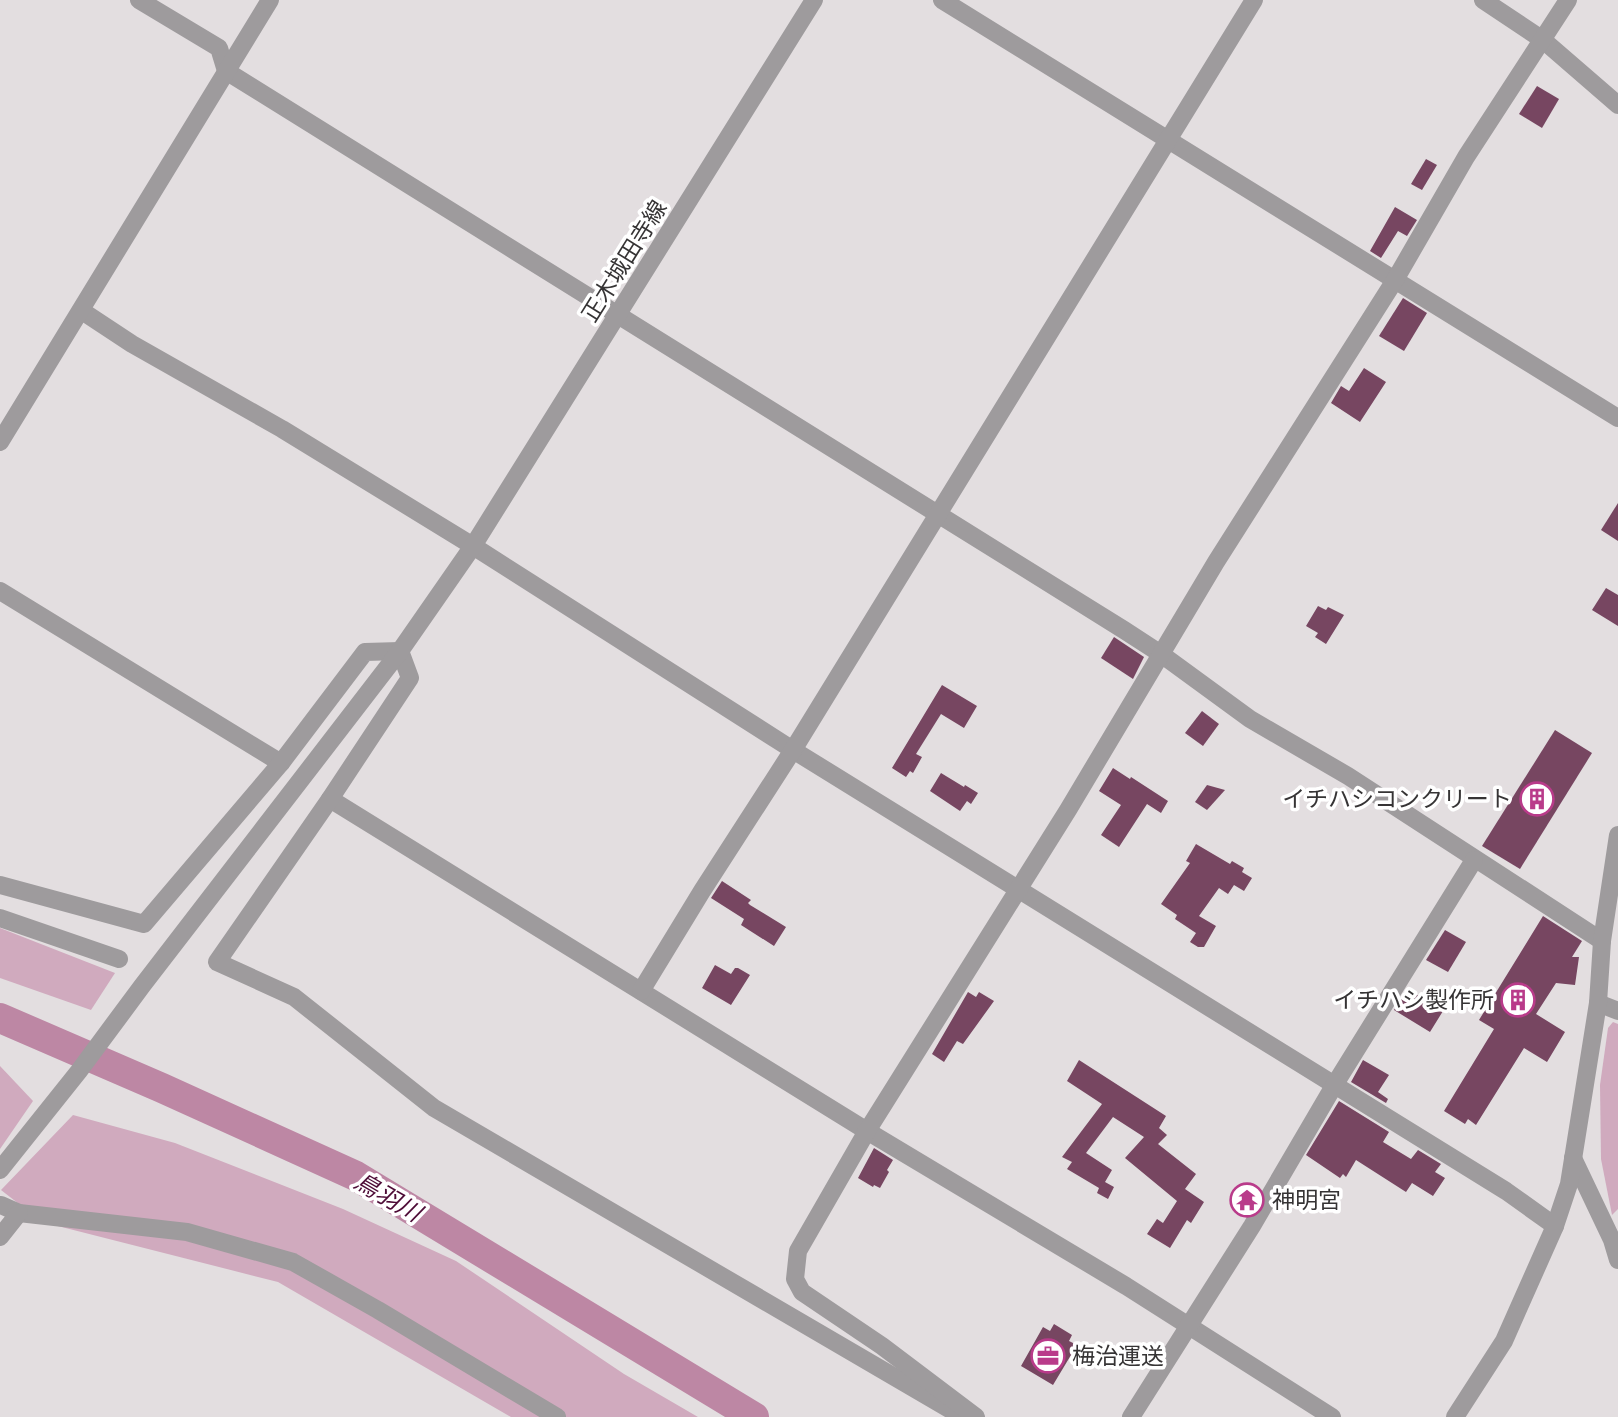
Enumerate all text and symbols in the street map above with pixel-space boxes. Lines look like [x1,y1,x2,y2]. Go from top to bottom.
street label: 正木城田寺線 [576,196,672,326]
building icon: イチハシコンクリート [1518,780,1556,818]
place label: イチハシコンクリート [1282,786,1512,812]
building icon: イチハシ製作所 [1499,981,1537,1019]
place label: イチハシ製作所 [1333,987,1494,1013]
water label: 鳥羽川 [350,1167,429,1228]
temple icon: 神明宮 [1228,1181,1266,1219]
place label: 神明宮 [1272,1187,1341,1213]
office icon: 梅治運送 [1029,1337,1067,1375]
place label: 梅治運送 [1072,1343,1164,1369]

